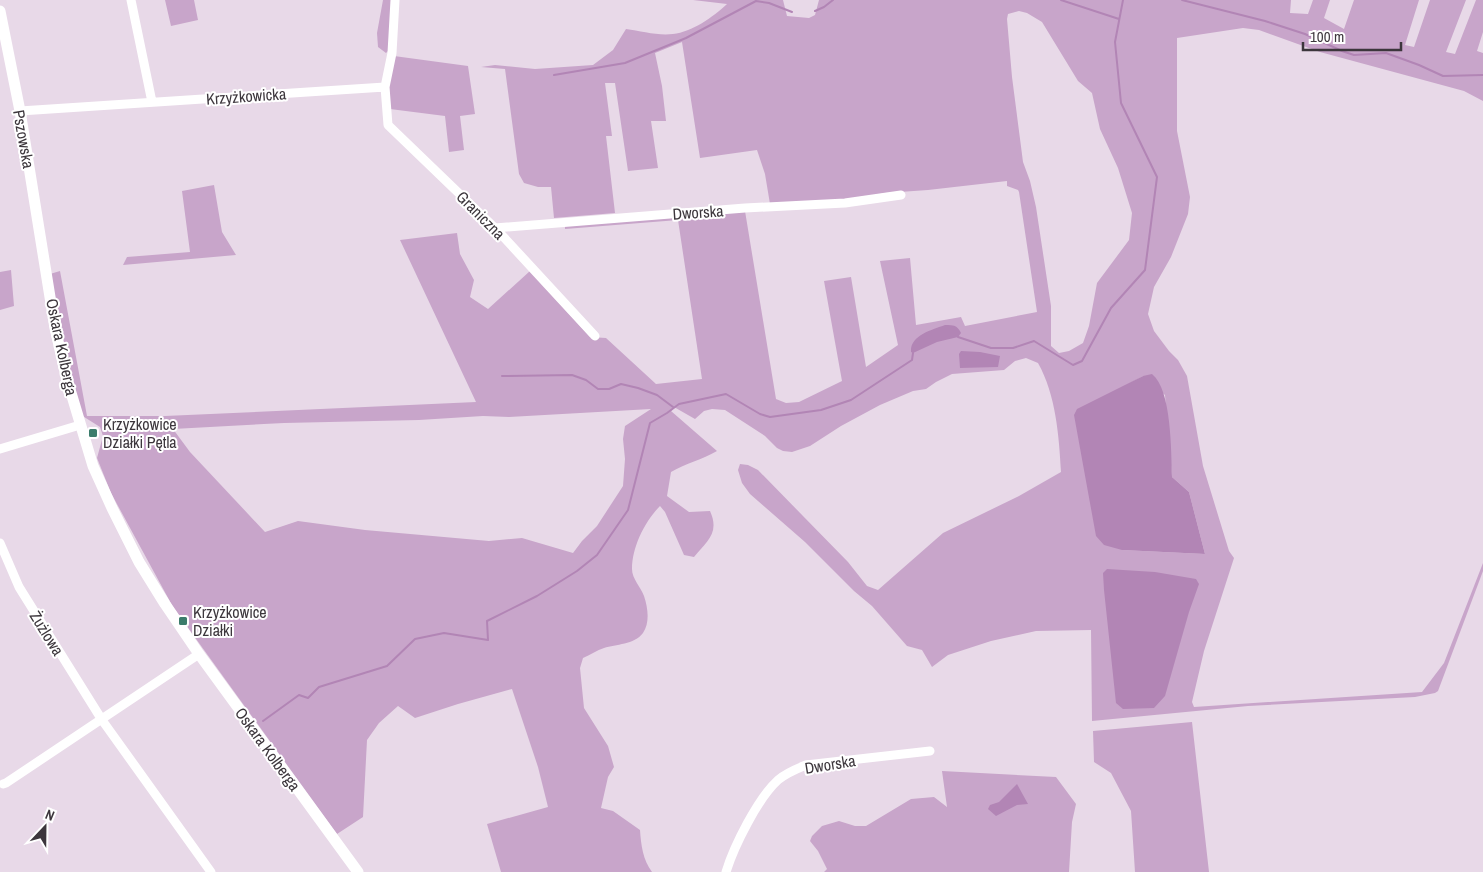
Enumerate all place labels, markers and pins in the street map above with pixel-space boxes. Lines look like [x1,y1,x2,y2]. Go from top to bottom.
place label: Krzyżkowice Działki Pętla [103,413,177,453]
marker: Krzyżkowice Działki Pętla [87,427,99,439]
place label: Krzyżkowice Działki [193,601,267,641]
marker: Krzyżkowice Działki [177,615,189,627]

